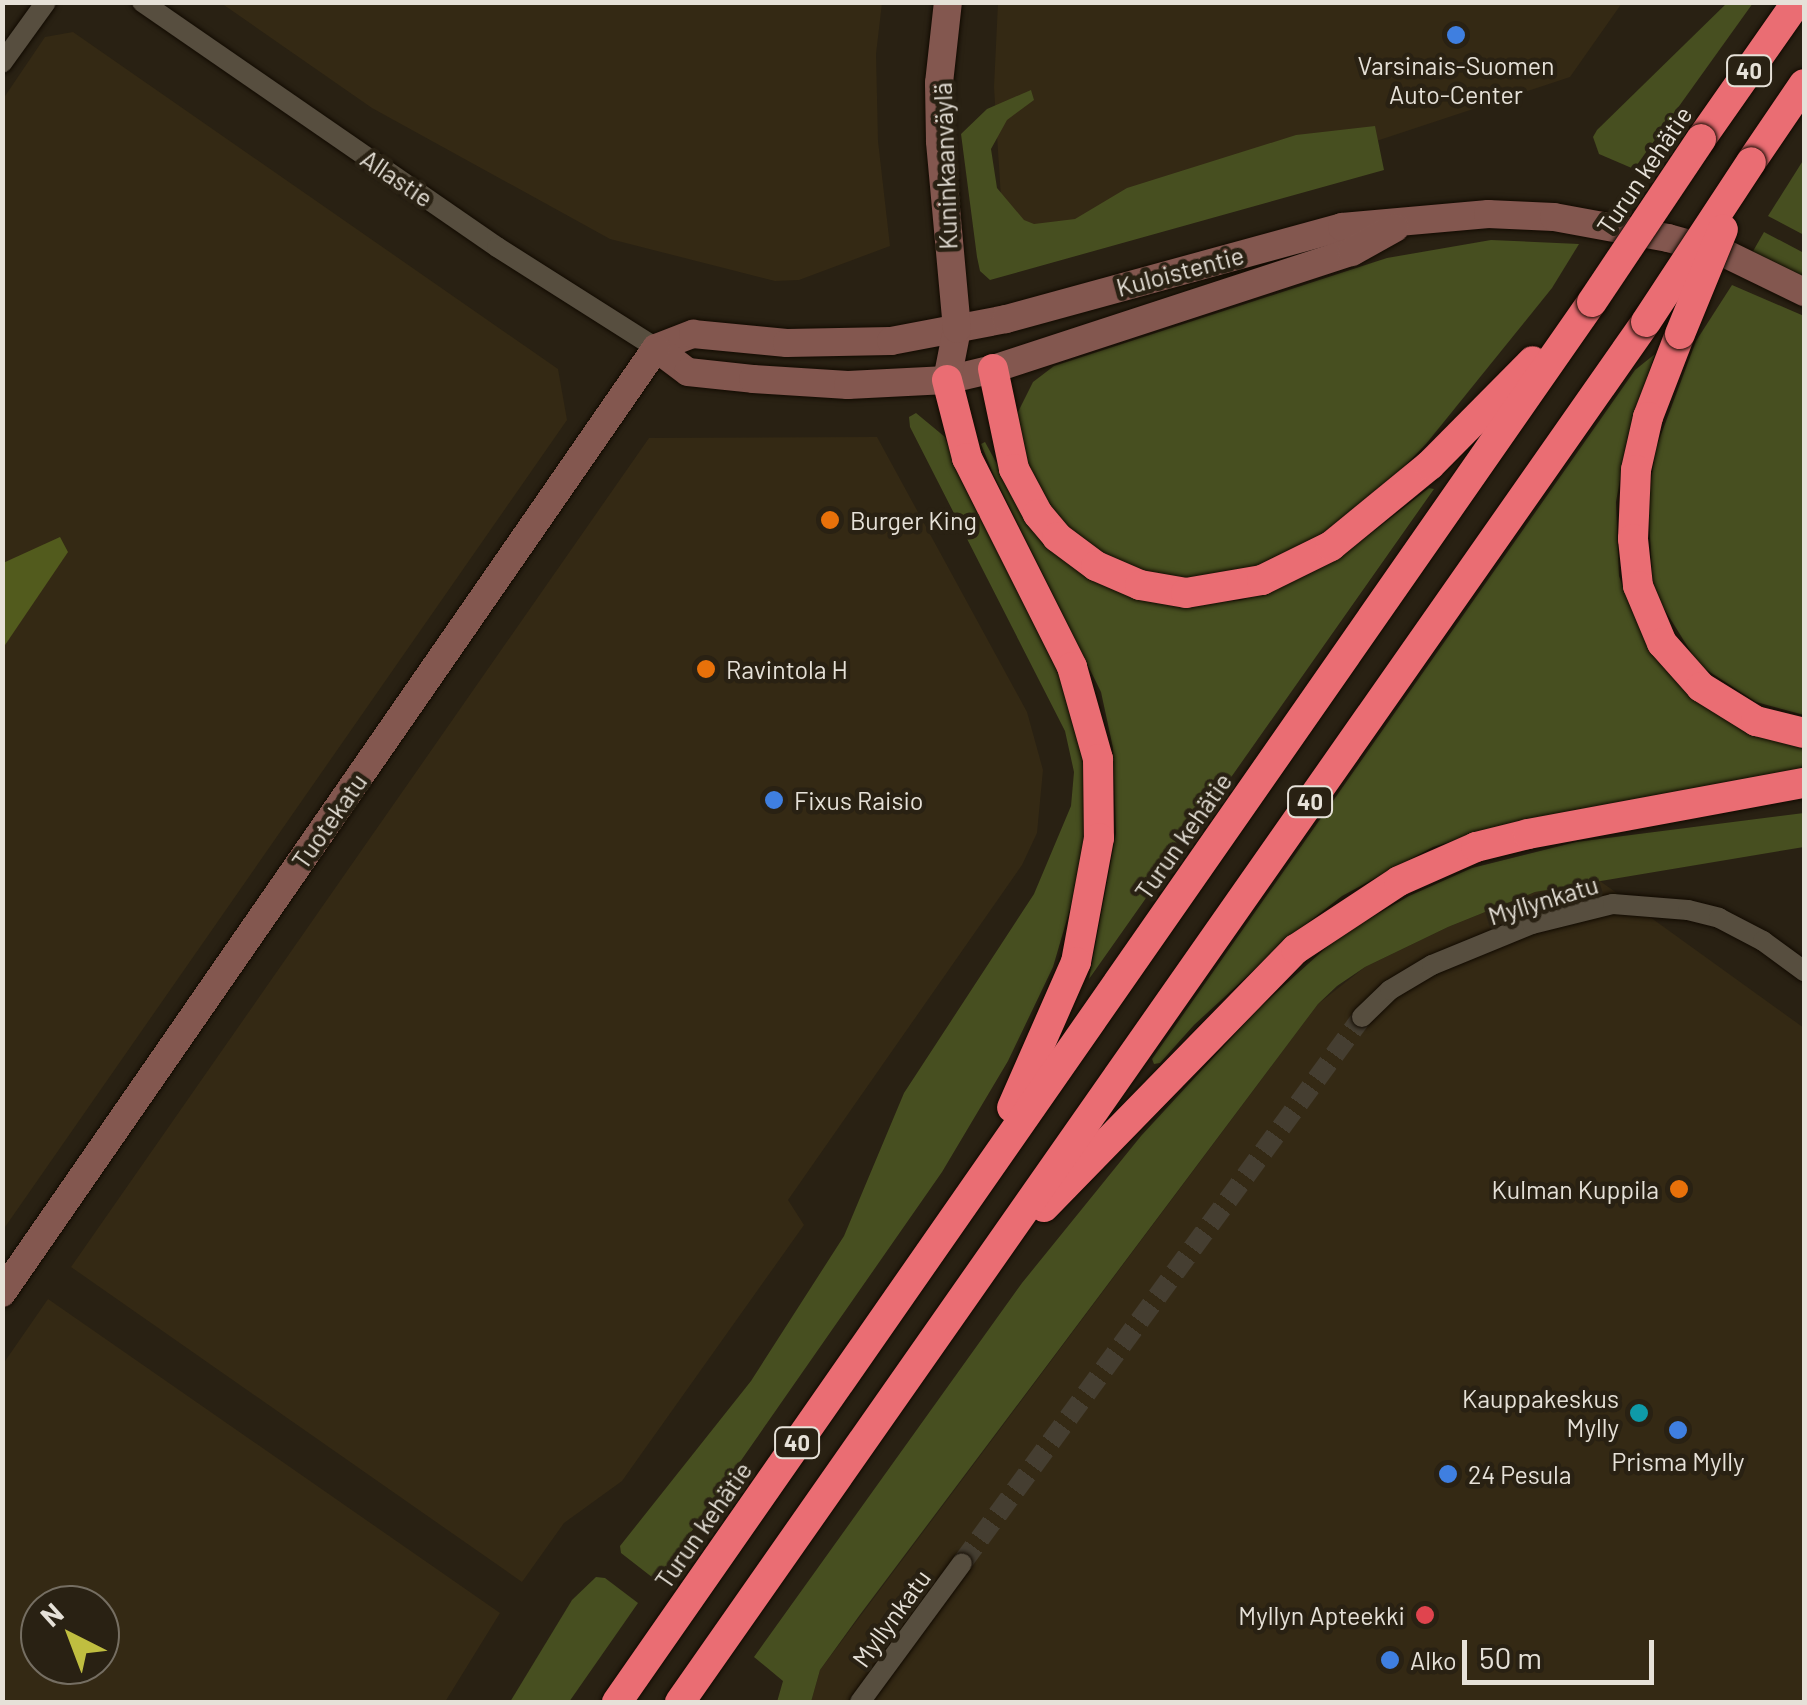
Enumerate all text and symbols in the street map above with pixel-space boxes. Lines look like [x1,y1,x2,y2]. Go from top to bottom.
marker: Varsinais-Suomen Auto-Center [1445,24,1467,46]
place label: Varsinais-Suomen Auto-Center [1357,51,1555,110]
road number: 40 [1724,54,1774,88]
street label: Kuninkaanväylä [927,82,963,250]
street label: Turun kehätie [1590,100,1698,240]
street label: Allastie [355,143,439,213]
street label: Kuloistentie [1113,240,1247,302]
place label: Burger King [850,505,977,535]
marker: Burger King [819,509,841,531]
place label: Ravintola H [726,654,848,684]
marker: Ravintola H [695,658,717,680]
street label: Turun kehätie [1128,767,1238,905]
street label: Tuotekatu [285,768,373,874]
place label: Fixus Raisio [794,785,923,815]
road number: 40 [1285,785,1335,819]
marker: Fixus Raisio [763,789,785,811]
street label: Myllynkatu [1484,869,1602,931]
place label: Kulman Kuppila [1491,1174,1659,1204]
marker: Kulman Kuppila [1668,1178,1690,1200]
place label: Kauppakeskus Mylly [1462,1384,1619,1443]
marker: Kauppakeskus Mylly [1628,1402,1650,1424]
marker: Prisma Mylly [1667,1419,1689,1441]
road number: 40 [772,1426,822,1460]
place label: Prisma Mylly [1611,1446,1745,1476]
street label: Turun kehätie [648,1456,758,1594]
place label: 24 Pesula [1468,1459,1572,1489]
marker: 24 Pesula [1437,1463,1459,1485]
street label: Myllynkatu [846,1563,936,1673]
north arrow [20,1585,120,1685]
text: N [33,1595,70,1633]
place label: Myllyn Apteekki [1238,1600,1405,1630]
marker: Myllyn Apteekki [1414,1604,1436,1626]
scale bar [1467,1620,1660,1682]
text: 50 m [1479,1639,1542,1675]
place label: Alko [1410,1645,1457,1675]
marker: Alko [1379,1649,1401,1671]

